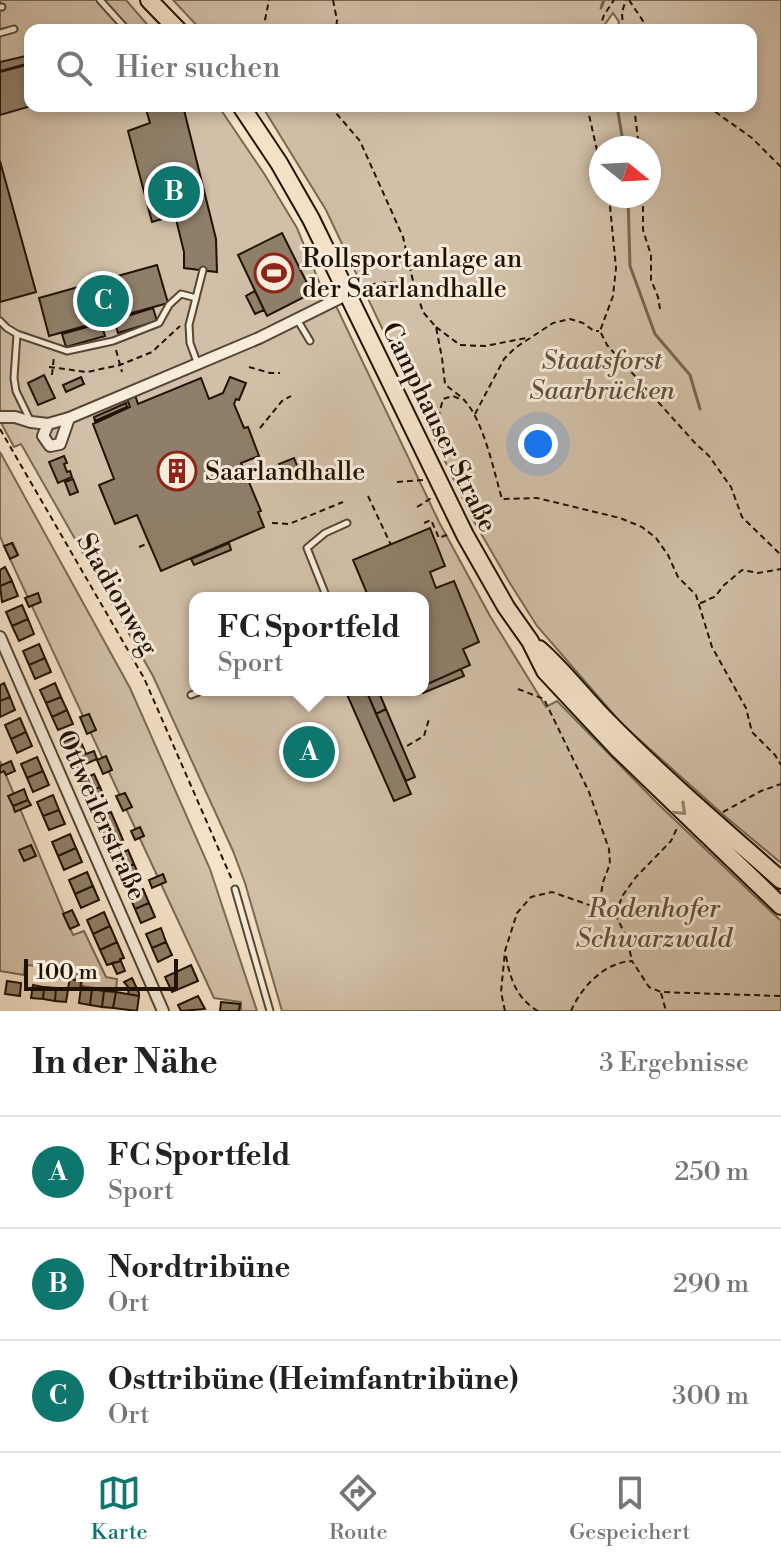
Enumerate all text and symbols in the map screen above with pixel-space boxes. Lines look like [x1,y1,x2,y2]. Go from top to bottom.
search box [24,24,757,112]
icon: search [52,46,96,90]
text: Hier suchen [116,49,280,87]
north arrow [589,136,661,208]
pin: B [148,162,200,222]
place label: Rollsportanlage an der Saarlandhalle [302,243,522,305]
sports icon: Rollsportanlage an der Saarlandhalle [253,252,295,294]
pin: C [77,271,129,331]
street label: Camphauser Straße [374,317,504,538]
park label: Staatsforst Saarbrücken [529,345,675,407]
your location [518,424,558,464]
building icon: Saarlandhalle [156,450,198,492]
place label: Saarlandhalle [205,456,365,488]
street label: Stadionweg [69,528,165,662]
popup [189,592,429,696]
text: FC Sportfeld [218,609,400,647]
text: Sport [218,647,284,679]
pin: A [283,722,335,782]
street label: Ottweilerstraße [49,725,153,906]
one-way arrow [672,801,686,815]
park label: Rodenhofer Schwarzwald [576,893,734,955]
scale bar [24,955,178,991]
text: 100 m [36,959,98,986]
text: In der Nähe [32,1042,218,1084]
text: 3 Ergebnisse [599,1047,749,1079]
text: FC Sportfeld [108,1137,290,1175]
text: A [49,1156,67,1188]
text: 250 m [674,1156,749,1188]
text: Sport [108,1175,174,1207]
text: Nordtribüne [108,1249,290,1287]
text: B [48,1268,68,1300]
text: 290 m [673,1268,749,1300]
text: Ort [108,1287,150,1319]
text: Osttribüne (Heimfantribüne) [108,1361,518,1399]
text: C [49,1380,67,1412]
text: 300 m [672,1380,749,1412]
text: Ort [108,1399,150,1431]
tab: Karte [91,1471,148,1546]
tab: Route [329,1471,388,1546]
tab: Gespeichert [569,1471,690,1546]

